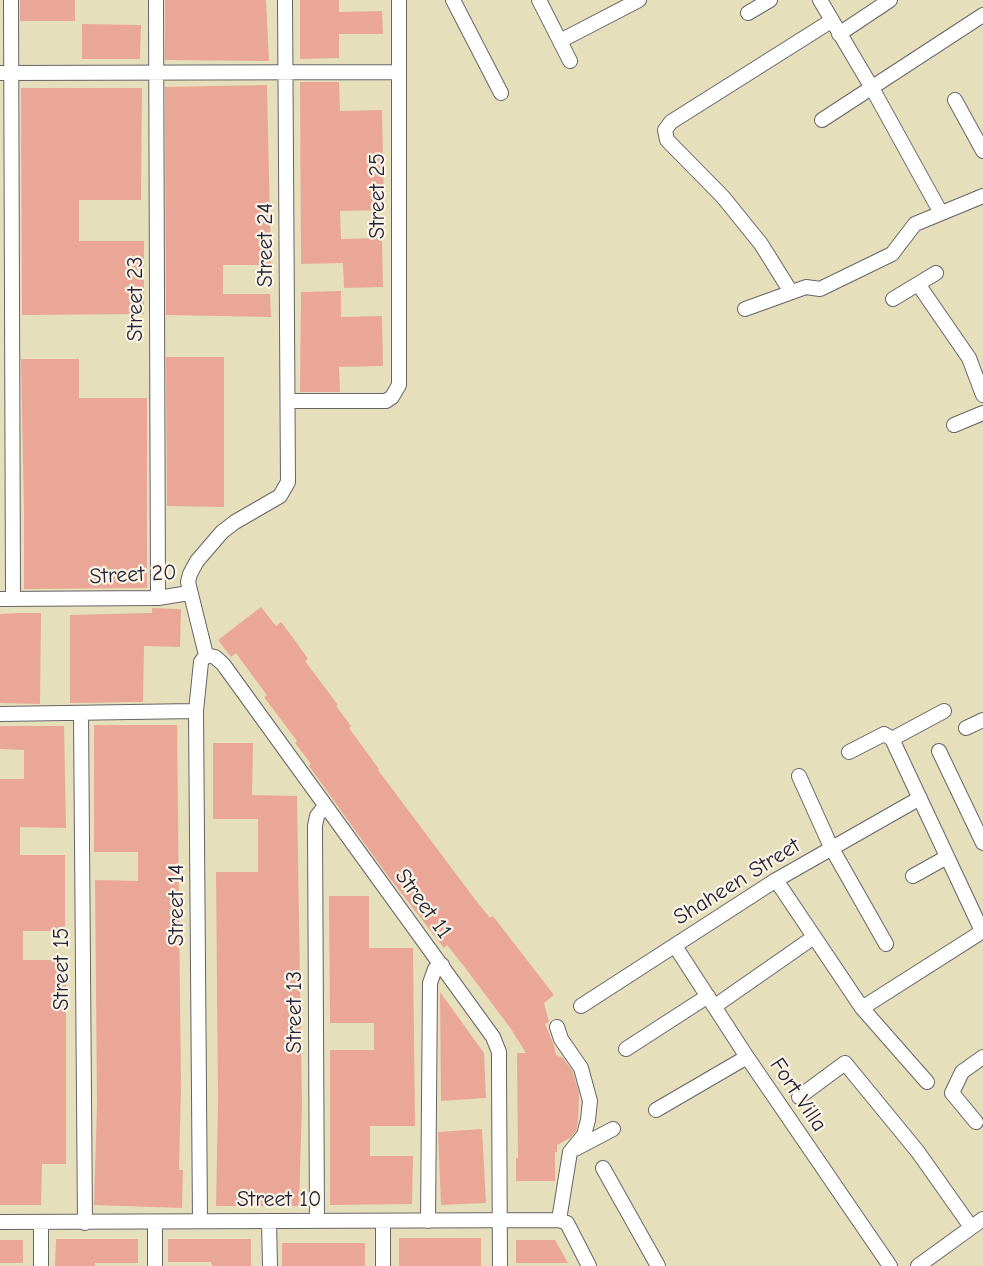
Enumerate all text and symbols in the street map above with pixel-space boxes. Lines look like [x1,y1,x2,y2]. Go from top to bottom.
street label: Street 25 [365,153,391,239]
street label: Street 24 [253,203,279,287]
street label: Street 23 [123,256,149,342]
street label: Street 20 [89,560,177,590]
street label: Shaheen Street [669,833,805,931]
street label: Street 14 [164,864,190,946]
street label: Street 11 [389,864,457,944]
street label: Street 15 [49,927,75,1011]
street label: Street 13 [282,971,308,1053]
street label: Fort Villa [764,1053,832,1137]
street label: Street 10 [237,1187,321,1213]

